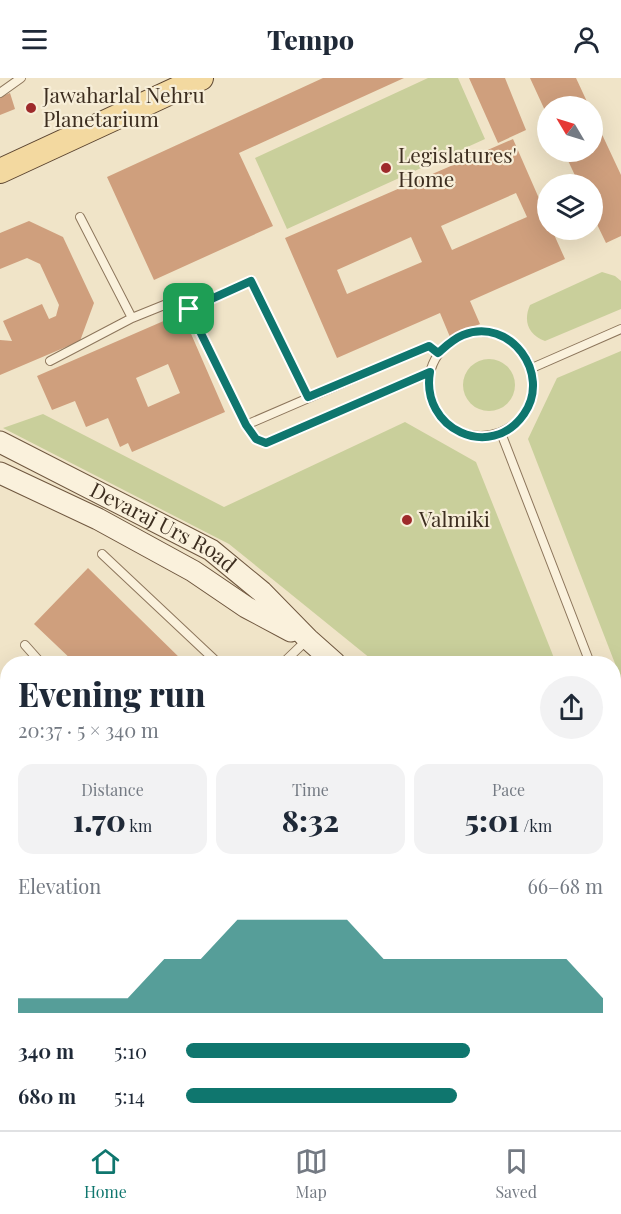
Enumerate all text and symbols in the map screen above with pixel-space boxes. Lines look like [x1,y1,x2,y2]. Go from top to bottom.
text: Tempo [267,21,354,57]
icon: menu [18,23,51,56]
icon: person [570,23,603,56]
place label: Jawaharlal Nehru Planetarium [42,80,205,132]
north arrow [537,96,603,162]
map controls [537,96,603,240]
marker: Jawaharlal Nehru Planetarium [24,101,38,115]
place label: Legislatures' Home [398,140,517,192]
marker: Legislatures' Home [379,161,393,175]
button: layers [537,174,603,240]
pin [163,283,214,334]
icon: arrive [172,292,205,325]
street label: Devaraj Urs Road [86,474,243,577]
place label: Valmiki [418,504,490,532]
marker: Valmiki [400,513,414,527]
text: Evening run [18,671,205,715]
button: share [540,676,603,739]
text: 20:37 · 5 × 340 m [18,716,159,743]
text: Distance [81,779,144,800]
text: Time [292,779,329,800]
text: Pace [492,779,525,800]
text: 1.70 [73,800,126,840]
text: 8:32 [282,800,339,840]
text: 5:01 [465,800,519,840]
text: km [126,815,152,836]
text: /km [519,815,552,836]
text: Elevation [18,872,101,899]
text: 66–68 m [527,872,603,899]
text: 340 m [18,1037,74,1064]
text: 5:10 [114,1037,147,1064]
text: 680 m [18,1082,76,1109]
text: 5:14 [114,1082,145,1109]
tab: Home [84,1145,127,1202]
tab: Map [295,1145,328,1202]
tab: Saved [495,1145,537,1202]

